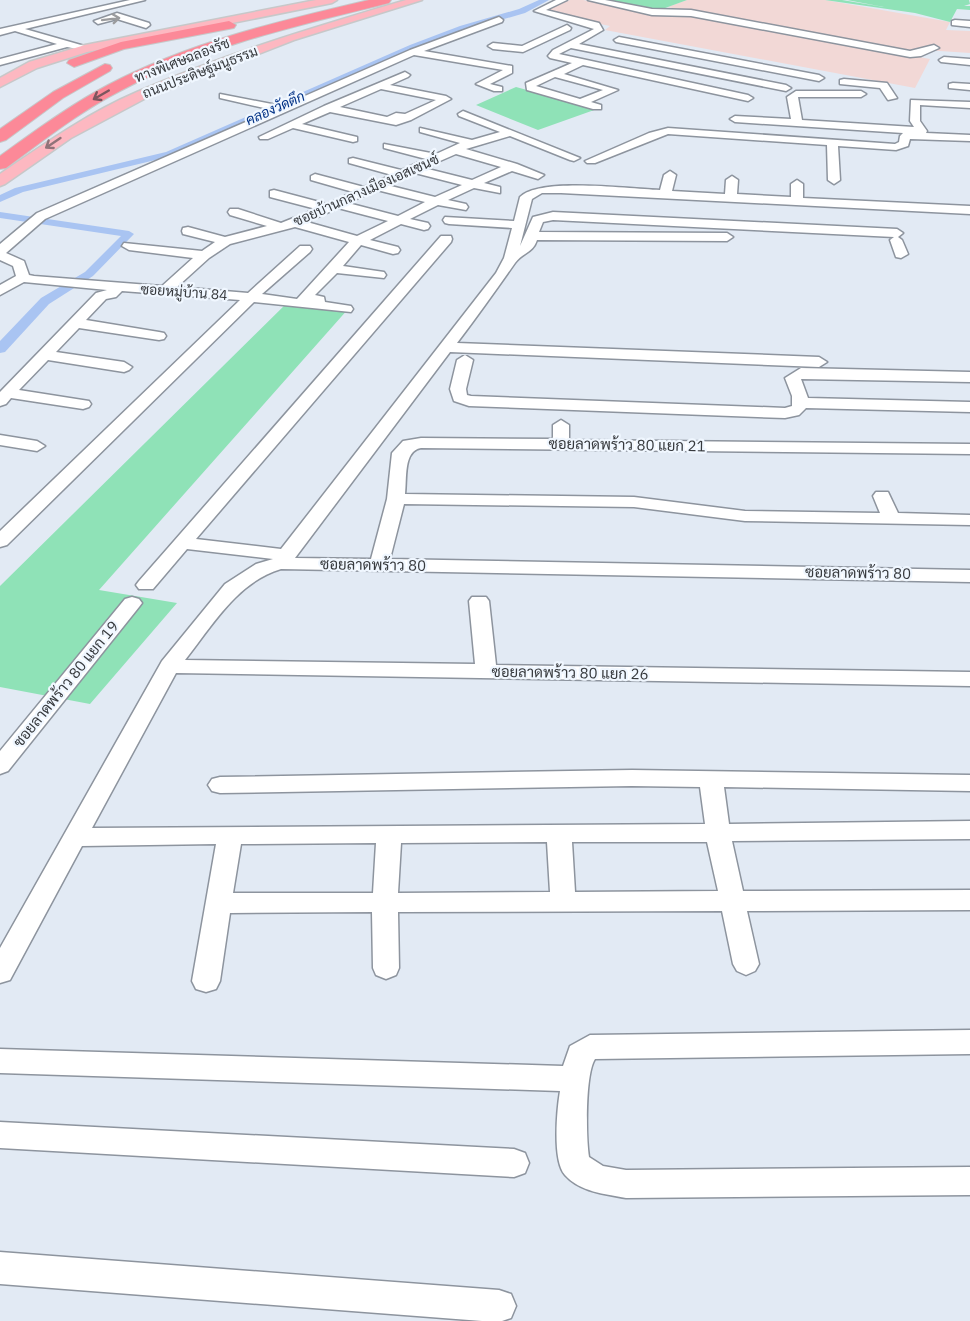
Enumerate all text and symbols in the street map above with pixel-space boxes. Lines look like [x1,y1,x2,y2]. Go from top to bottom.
one-way arrow [101,13,121,24]
street label: ทางพิเศษฉลองรัช [132,34,232,86]
street label: ถนนประดิษฐ์มนูธรรม [140,42,261,103]
water label: คลองวัดตึก [242,87,308,129]
one-way arrow [93,89,110,101]
one-way arrow [45,137,61,149]
street label: ซอยบ้านกลางเมืองเอสเซนซ์ [290,150,442,230]
street label: ซอยหมู่บ้าน 84 [140,280,228,305]
street label: ซอยลาดพร้าว 80 แยก 21 [548,434,706,455]
street label: ซอยลาดพร้าว 80 [320,554,426,575]
street label: ซอยลาดพร้าว 80 [805,562,911,583]
street label: ซอยลาดพร้าว 80 แยก 19 [9,617,122,751]
street label: ซอยลาดพร้าว 80 แยก 26 [491,662,649,683]

